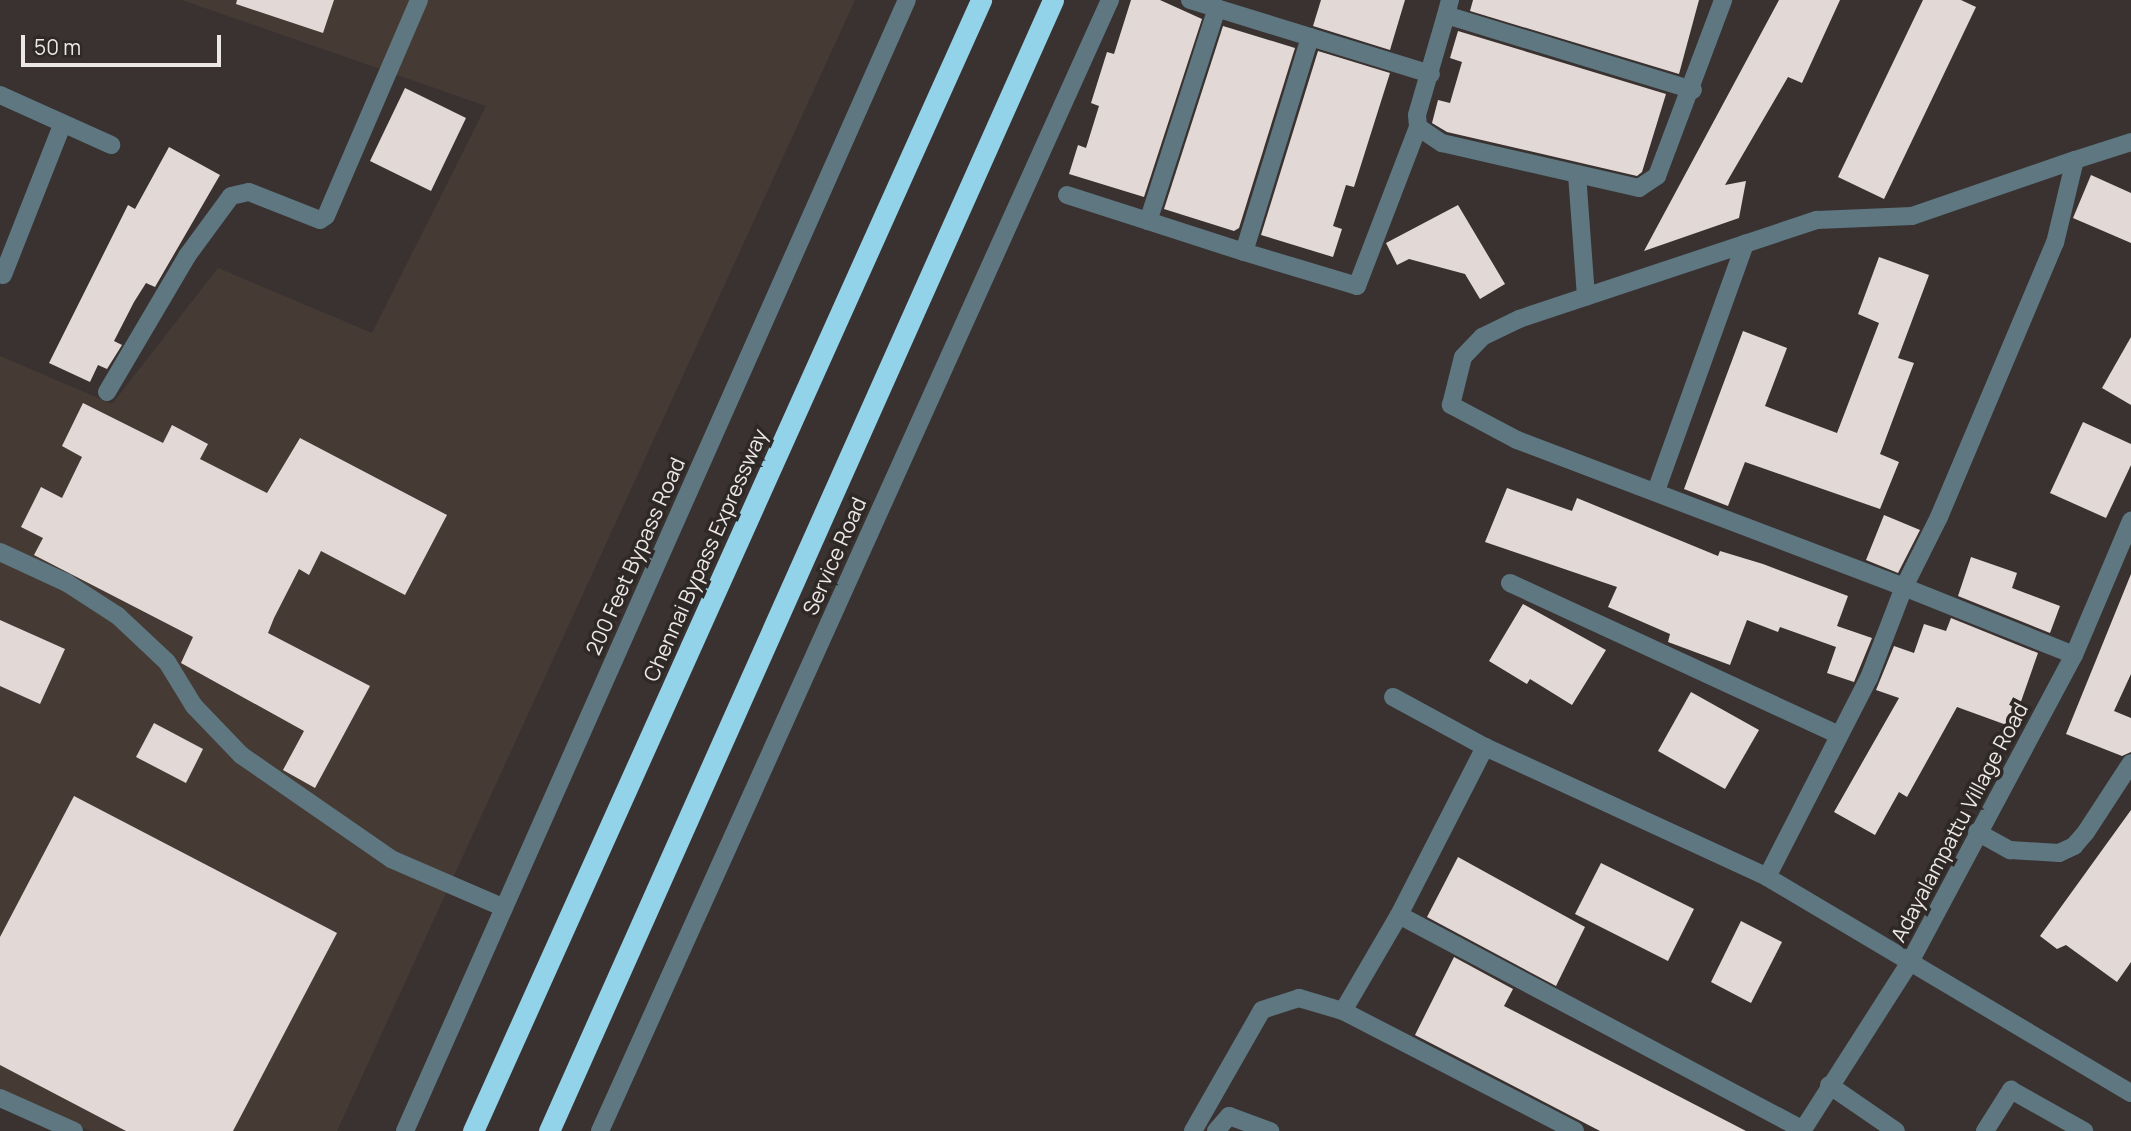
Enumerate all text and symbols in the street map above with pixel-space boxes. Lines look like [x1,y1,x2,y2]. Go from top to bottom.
scale bar [24,21,224,65]
text: 50 m [34,33,81,61]
street label: Chennai Bypass Expressway [638,425,772,685]
street label: 200 Feet Bypass Road [580,453,690,659]
street label: Service Road [797,493,871,619]
street label: Adayalampattu Village Road [1885,698,2033,946]

